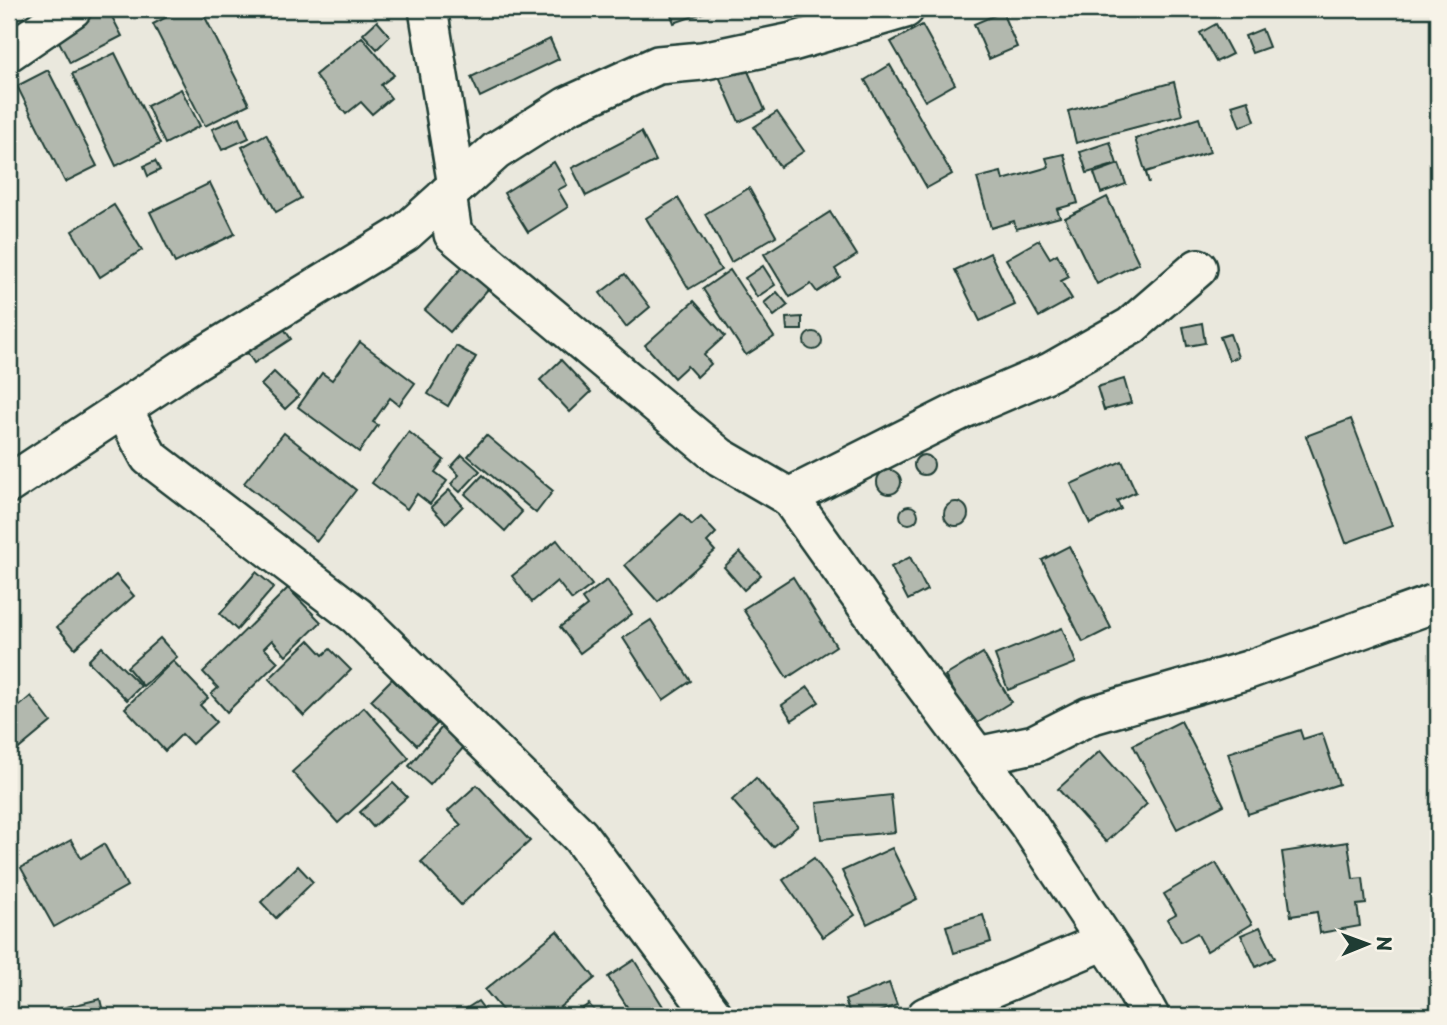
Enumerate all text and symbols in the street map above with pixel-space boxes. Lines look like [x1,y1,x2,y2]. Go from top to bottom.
north arrow [1332,909,1402,979]
text: N [1371,936,1399,951]

